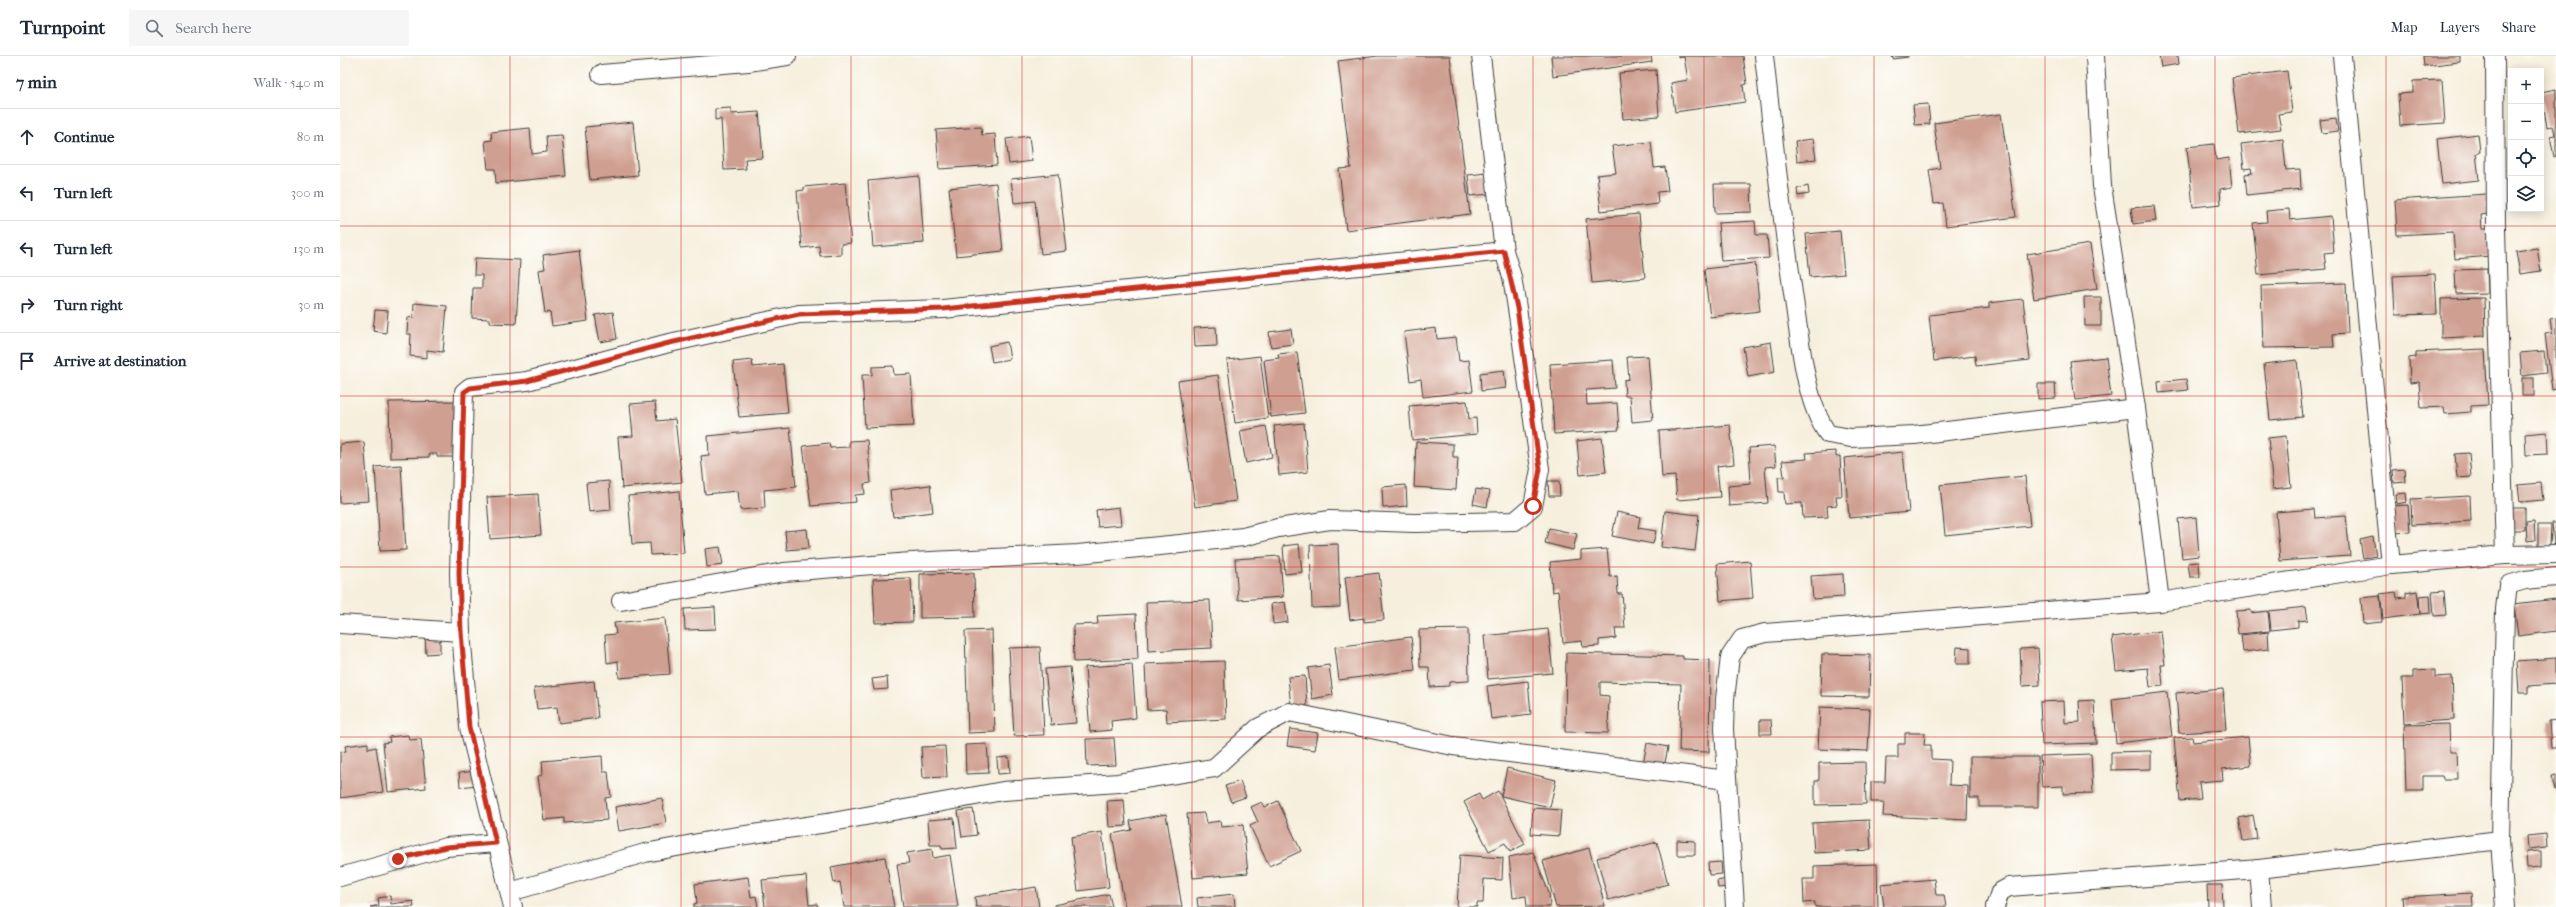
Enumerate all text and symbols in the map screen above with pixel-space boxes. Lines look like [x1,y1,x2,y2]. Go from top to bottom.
search box [129,10,409,46]
text: Turnpoint [20,17,105,39]
icon: search [143,17,165,39]
text: Search here [175,19,251,37]
text: Map [2391,19,2418,36]
text: Layers [2440,19,2480,36]
text: Share [2502,19,2536,36]
map controls [2508,68,2544,212]
button: + [2508,68,2544,104]
text: 7 min [16,72,57,92]
text: Walk · 540 m [254,75,324,90]
button: − [2508,104,2544,140]
icon: ahead [16,126,38,148]
text: Continue [54,128,114,146]
text: 80 m [297,129,324,144]
button: locate [2508,140,2544,176]
button: layers [2508,176,2544,212]
icon: left [16,182,38,204]
text: Turn left [54,184,112,202]
text: 300 m [291,185,324,200]
icon: left [16,238,38,260]
text: Turn left [54,240,112,258]
text: 130 m [293,241,324,256]
icon: right [16,294,38,316]
text: Turn right [54,296,123,314]
text: 30 m [298,297,324,312]
icon: arrive [16,350,38,372]
text: Arrive at destination [54,352,186,370]
route start [1524,497,1542,515]
route end [389,850,407,868]

